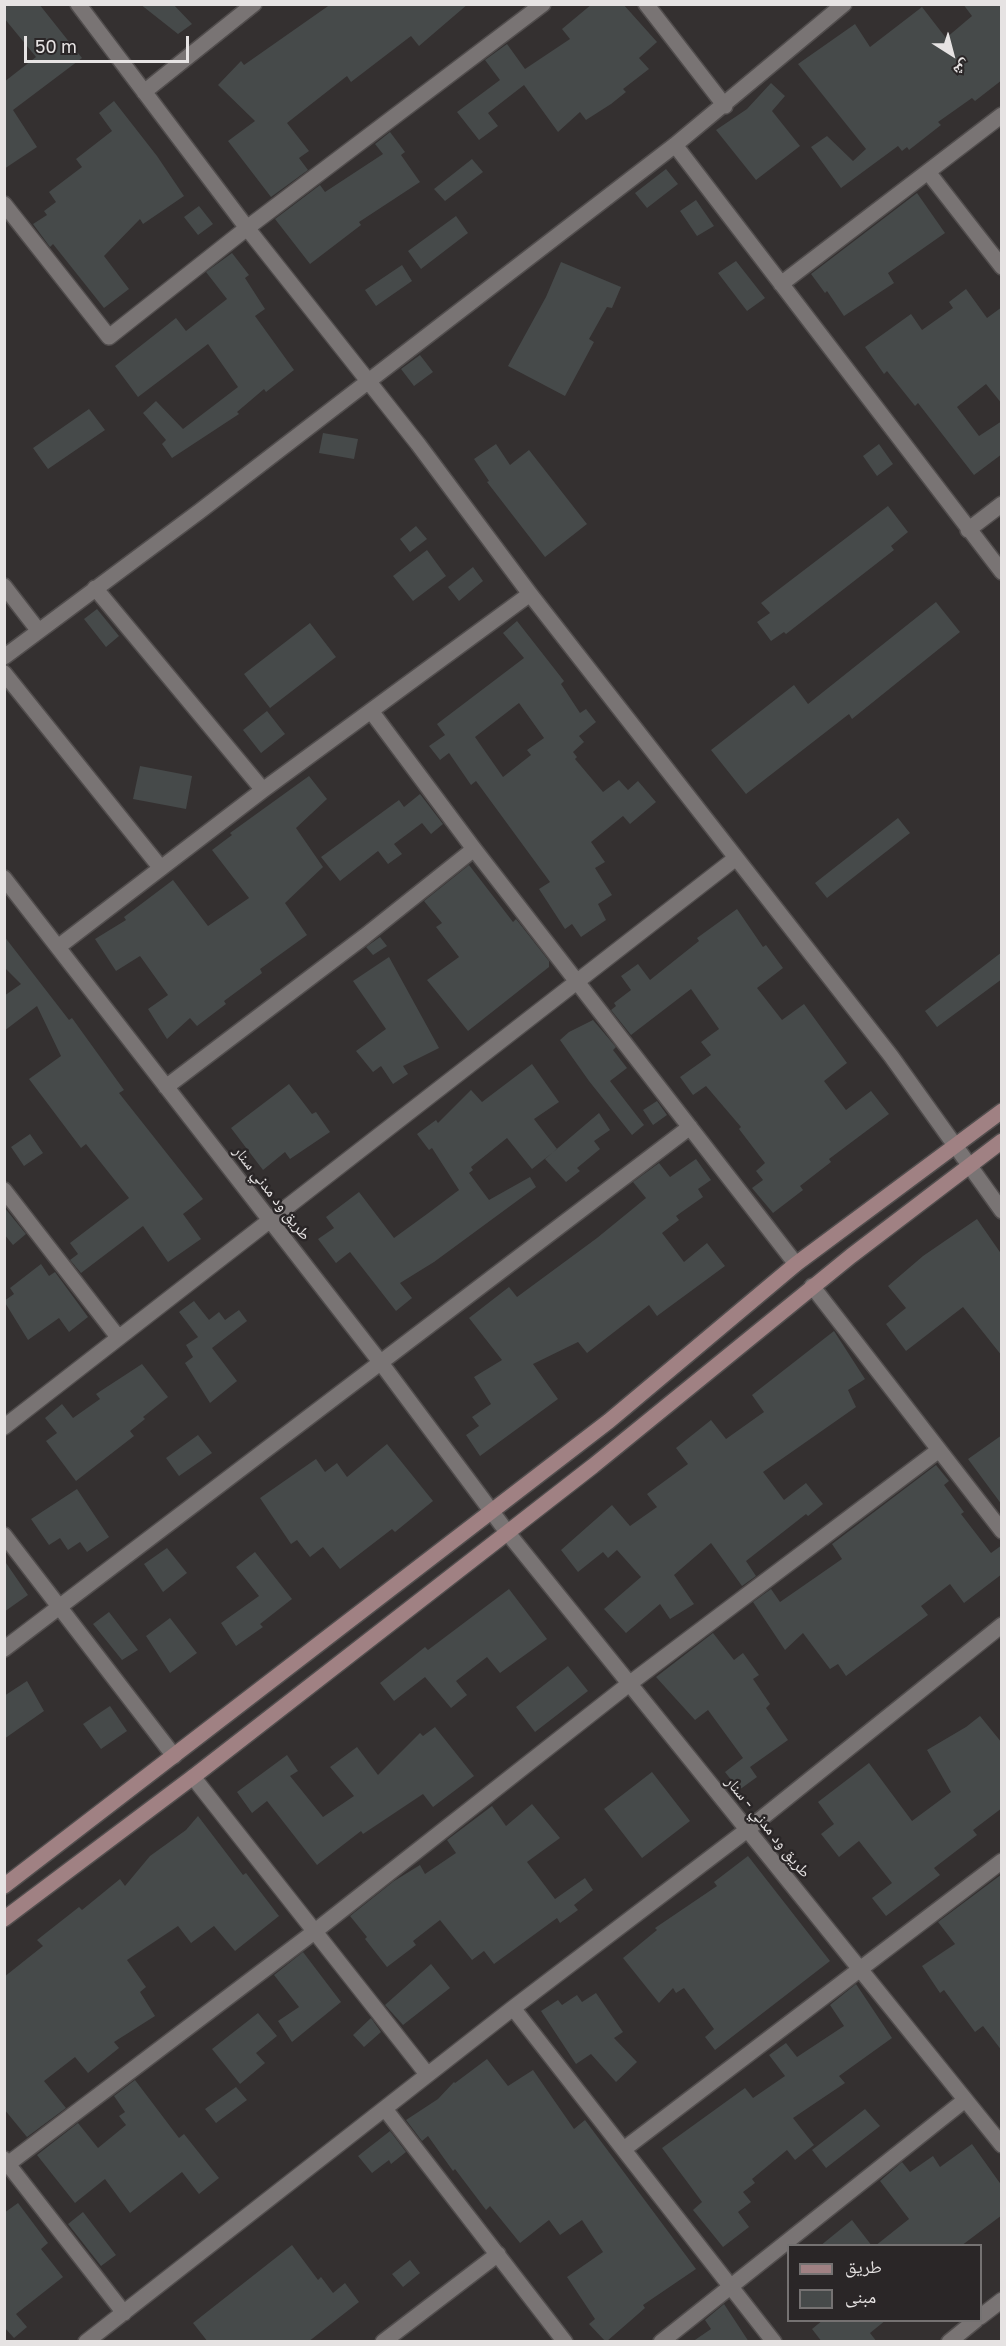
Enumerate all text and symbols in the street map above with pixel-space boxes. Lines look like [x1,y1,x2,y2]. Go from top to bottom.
scale bar [27,24,192,62]
north arrow [922,24,982,84]
text: 50 m [35,35,77,57]
text: ش [950,55,975,82]
street label: طريق ود مدني سنار [229,1142,315,1244]
street label: طريق ود مدني - سنار [721,1773,815,1881]
legend [787,2244,982,2322]
text: طريق [845,2255,882,2277]
text: مبنى [845,2285,876,2307]

